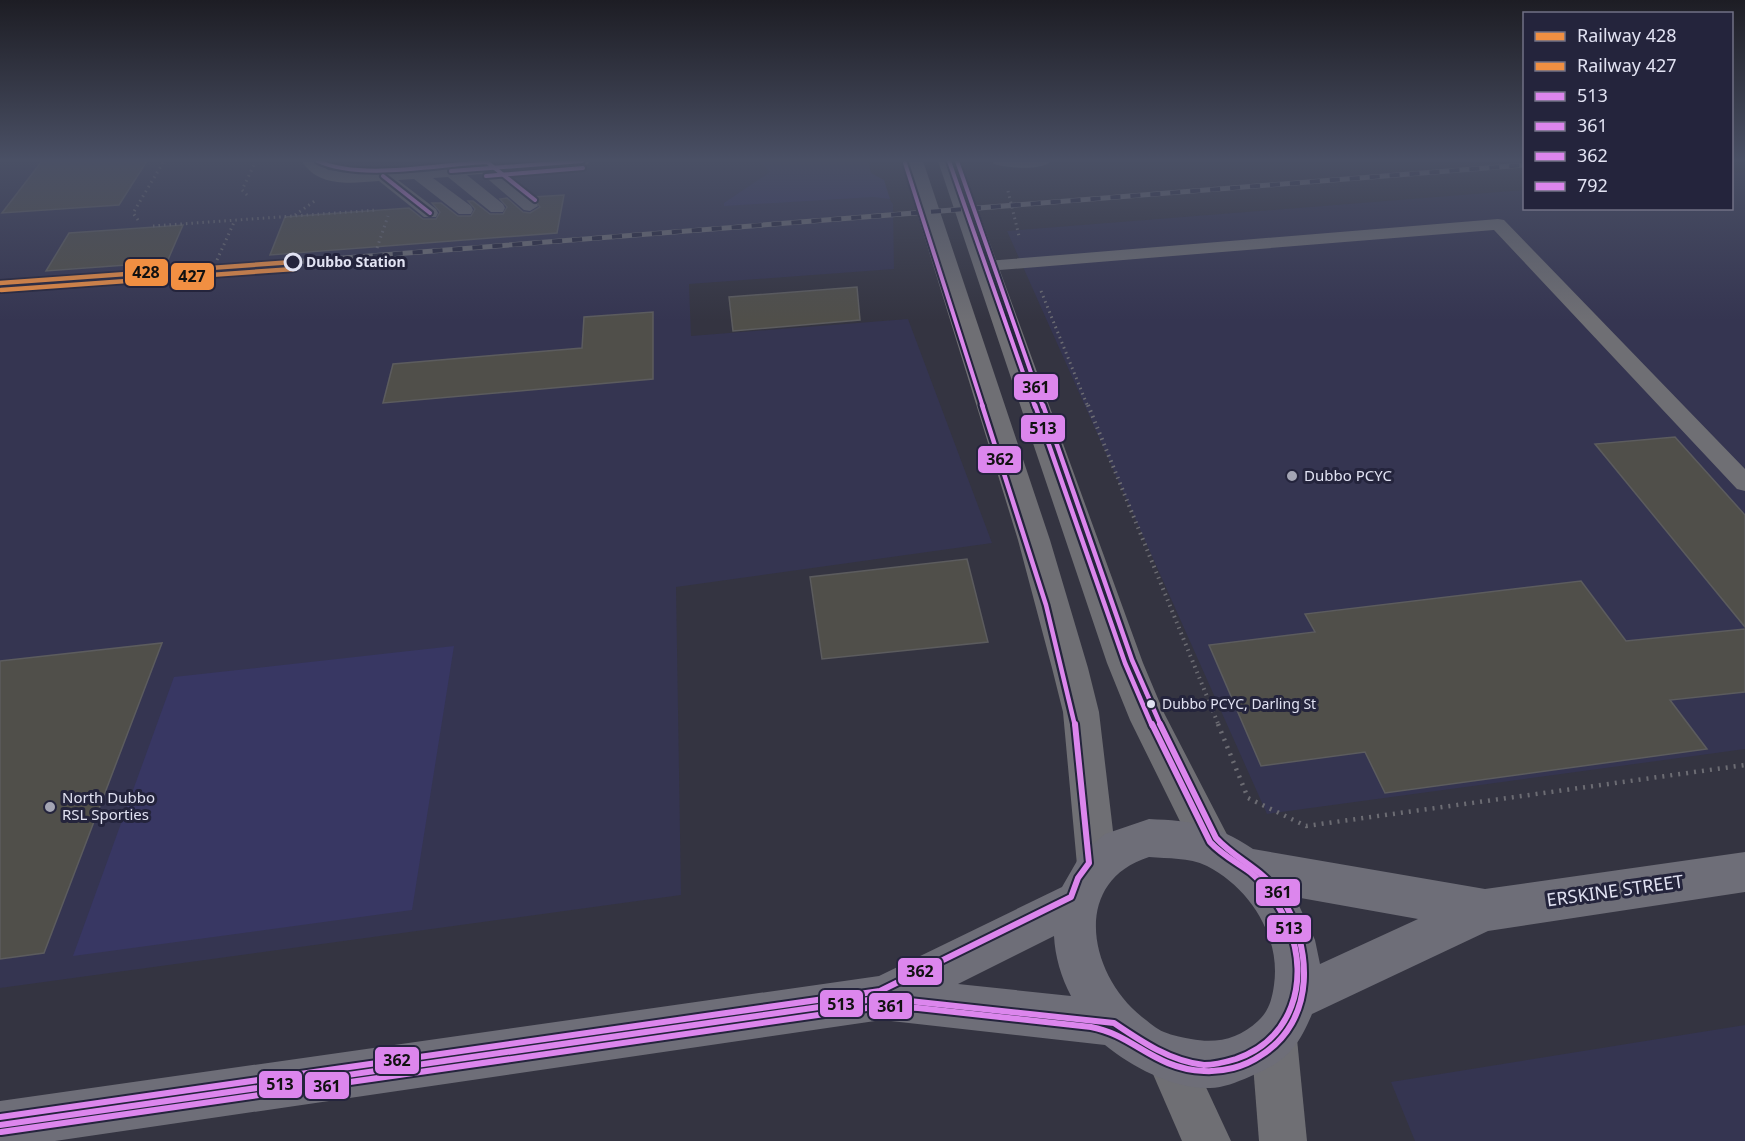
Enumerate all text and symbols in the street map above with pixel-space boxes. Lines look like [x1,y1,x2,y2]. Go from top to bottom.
legend [1523,12,1733,210]
text: Railway 428 [1577,23,1677,47]
text: Railway 427 [1577,53,1677,77]
text: 513 [1577,83,1608,107]
text: 361 [1577,113,1608,137]
text: 362 [1577,143,1608,167]
text: 792 [1577,173,1608,197]
place label: Dubbo Station [306,252,406,271]
marker: Dubbo Station [284,253,302,271]
line badge: 428 [124,258,169,287]
text: 428 [132,261,160,283]
line badge: 427 [170,262,215,291]
text: 427 [178,265,206,287]
line badge: 361 [1013,373,1059,401]
text: 361 [1022,376,1050,398]
line badge: 513 [1020,414,1066,443]
text: 513 [1029,417,1057,439]
line badge: 362 [977,445,1022,474]
text: 362 [986,448,1014,470]
place label: Dubbo PCYC [1304,465,1392,485]
marker: Dubbo PCYC [1285,469,1299,483]
place label: Dubbo PCYC, Darling St [1162,694,1316,713]
marker: Dubbo PCYC, Darling St [1145,698,1157,710]
place label: North Dubbo RSL Sporties [62,787,155,824]
marker: North Dubbo RSL Sporties [43,800,57,814]
street label: ERSKINE STREET [1545,869,1685,911]
line badge: 361 [1255,878,1301,907]
text: 361 [1264,881,1292,903]
line badge: 513 [1266,914,1312,943]
text: 513 [1275,917,1303,939]
line badge: 362 [897,957,943,986]
text: 362 [906,960,934,982]
line badge: 513 [819,989,864,1018]
line badge: 361 [868,992,913,1020]
text: 513 [827,993,855,1015]
text: 361 [877,995,905,1017]
line badge: 362 [374,1046,420,1075]
text: 362 [383,1049,411,1071]
line badge: 513 [258,1070,303,1099]
line badge: 361 [304,1071,350,1100]
text: 513 [266,1073,294,1095]
text: 361 [313,1075,341,1097]

